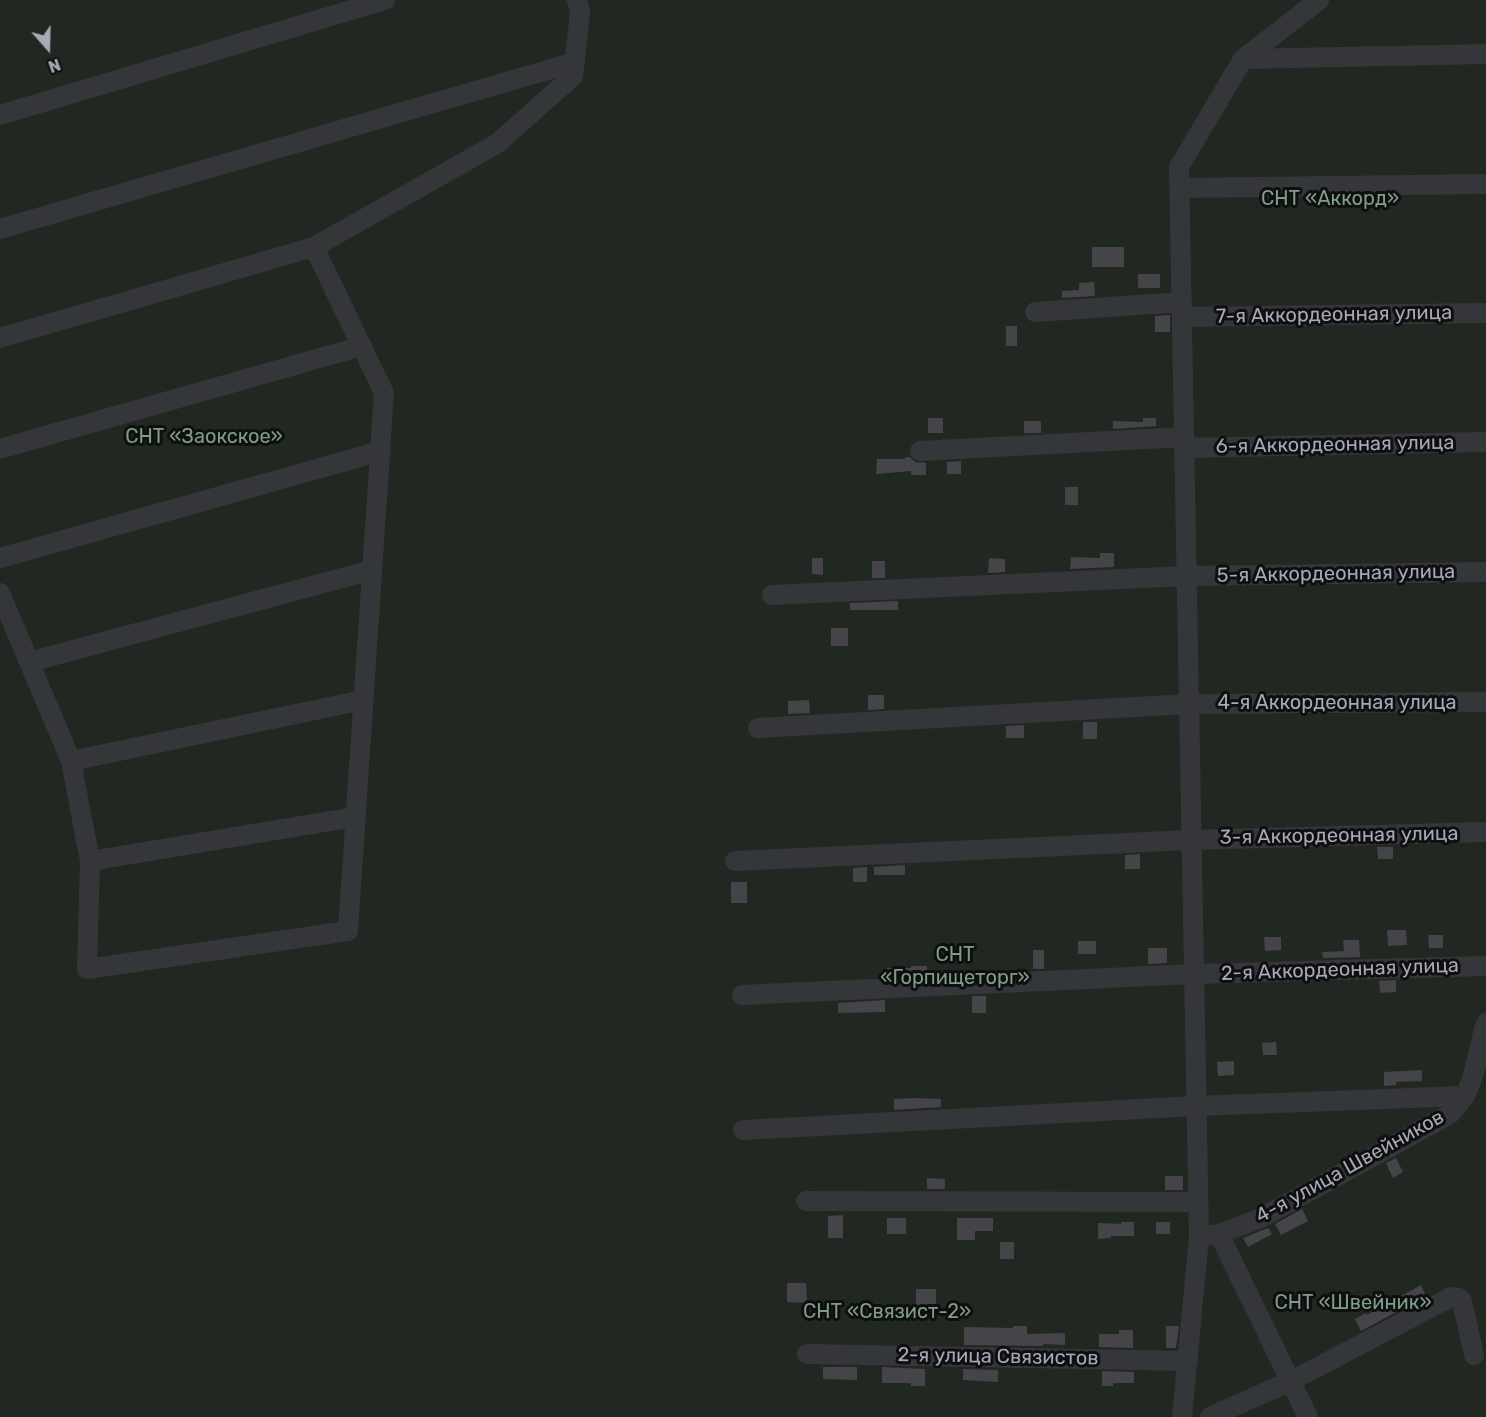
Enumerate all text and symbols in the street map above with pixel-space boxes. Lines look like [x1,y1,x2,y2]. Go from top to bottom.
north arrow [18,18,78,78]
text: N [46,54,63,76]
park label: СНТ «Аккорд» [1261,187,1399,211]
street label: 7-я Аккордеонная улица [1216,301,1452,329]
park label: СНТ «Заокское» [125,425,283,449]
street label: 6-я Аккордеонная улица [1215,431,1455,459]
street label: 5-я Аккордеонная улица [1217,560,1455,588]
street label: 4-я Аккордеонная улица [1217,691,1457,715]
street label: 3-я Аккордеонная улица [1219,822,1459,850]
park label: СНТ «Горпищеторг» [880,943,1030,990]
street label: 2-я Аккордеонная улица [1221,954,1459,986]
street label: 4-я улица Швейников [1252,1105,1448,1229]
park label: СНТ «Швейник» [1274,1291,1432,1315]
park label: СНТ «Связист-2» [803,1300,971,1324]
street label: 2-я улица Связистов [897,1343,1099,1371]

